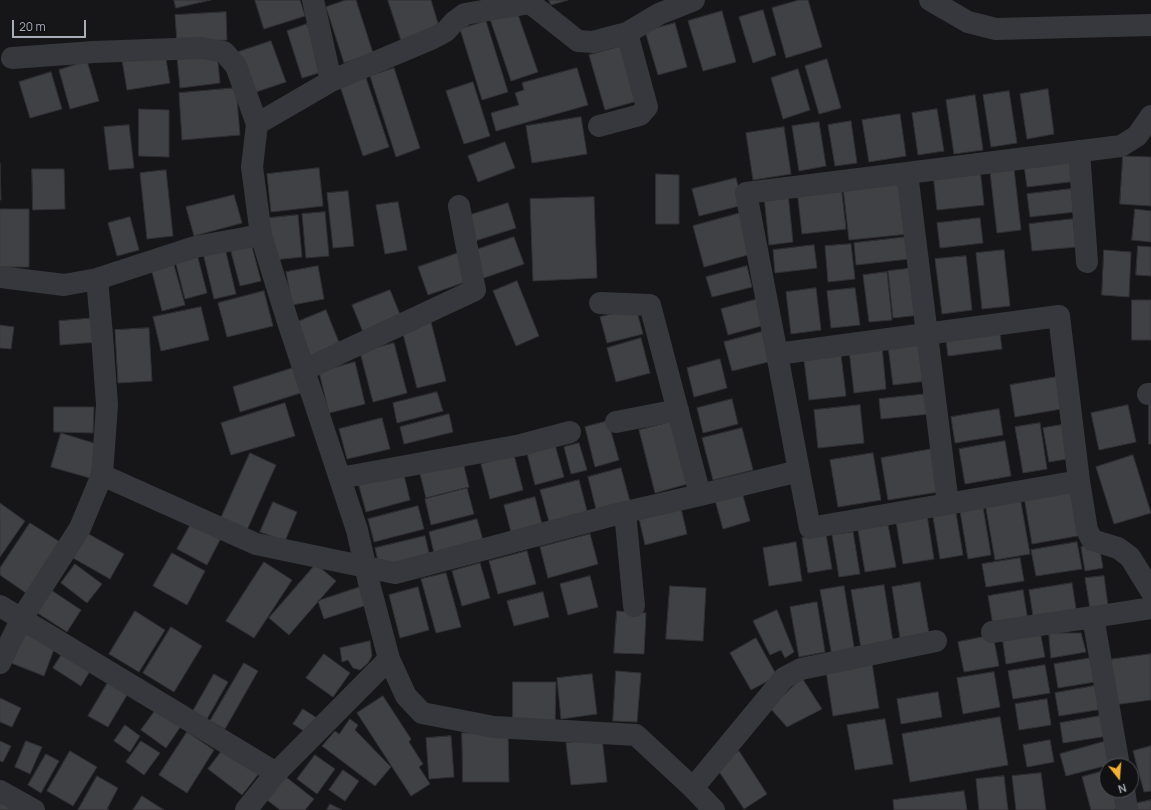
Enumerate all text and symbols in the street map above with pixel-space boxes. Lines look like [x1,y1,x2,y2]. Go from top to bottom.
scale bar [14,12,88,38]
text: 20 m [19,18,46,35]
north arrow [1099,758,1139,798]
text: N [1116,781,1128,797]

